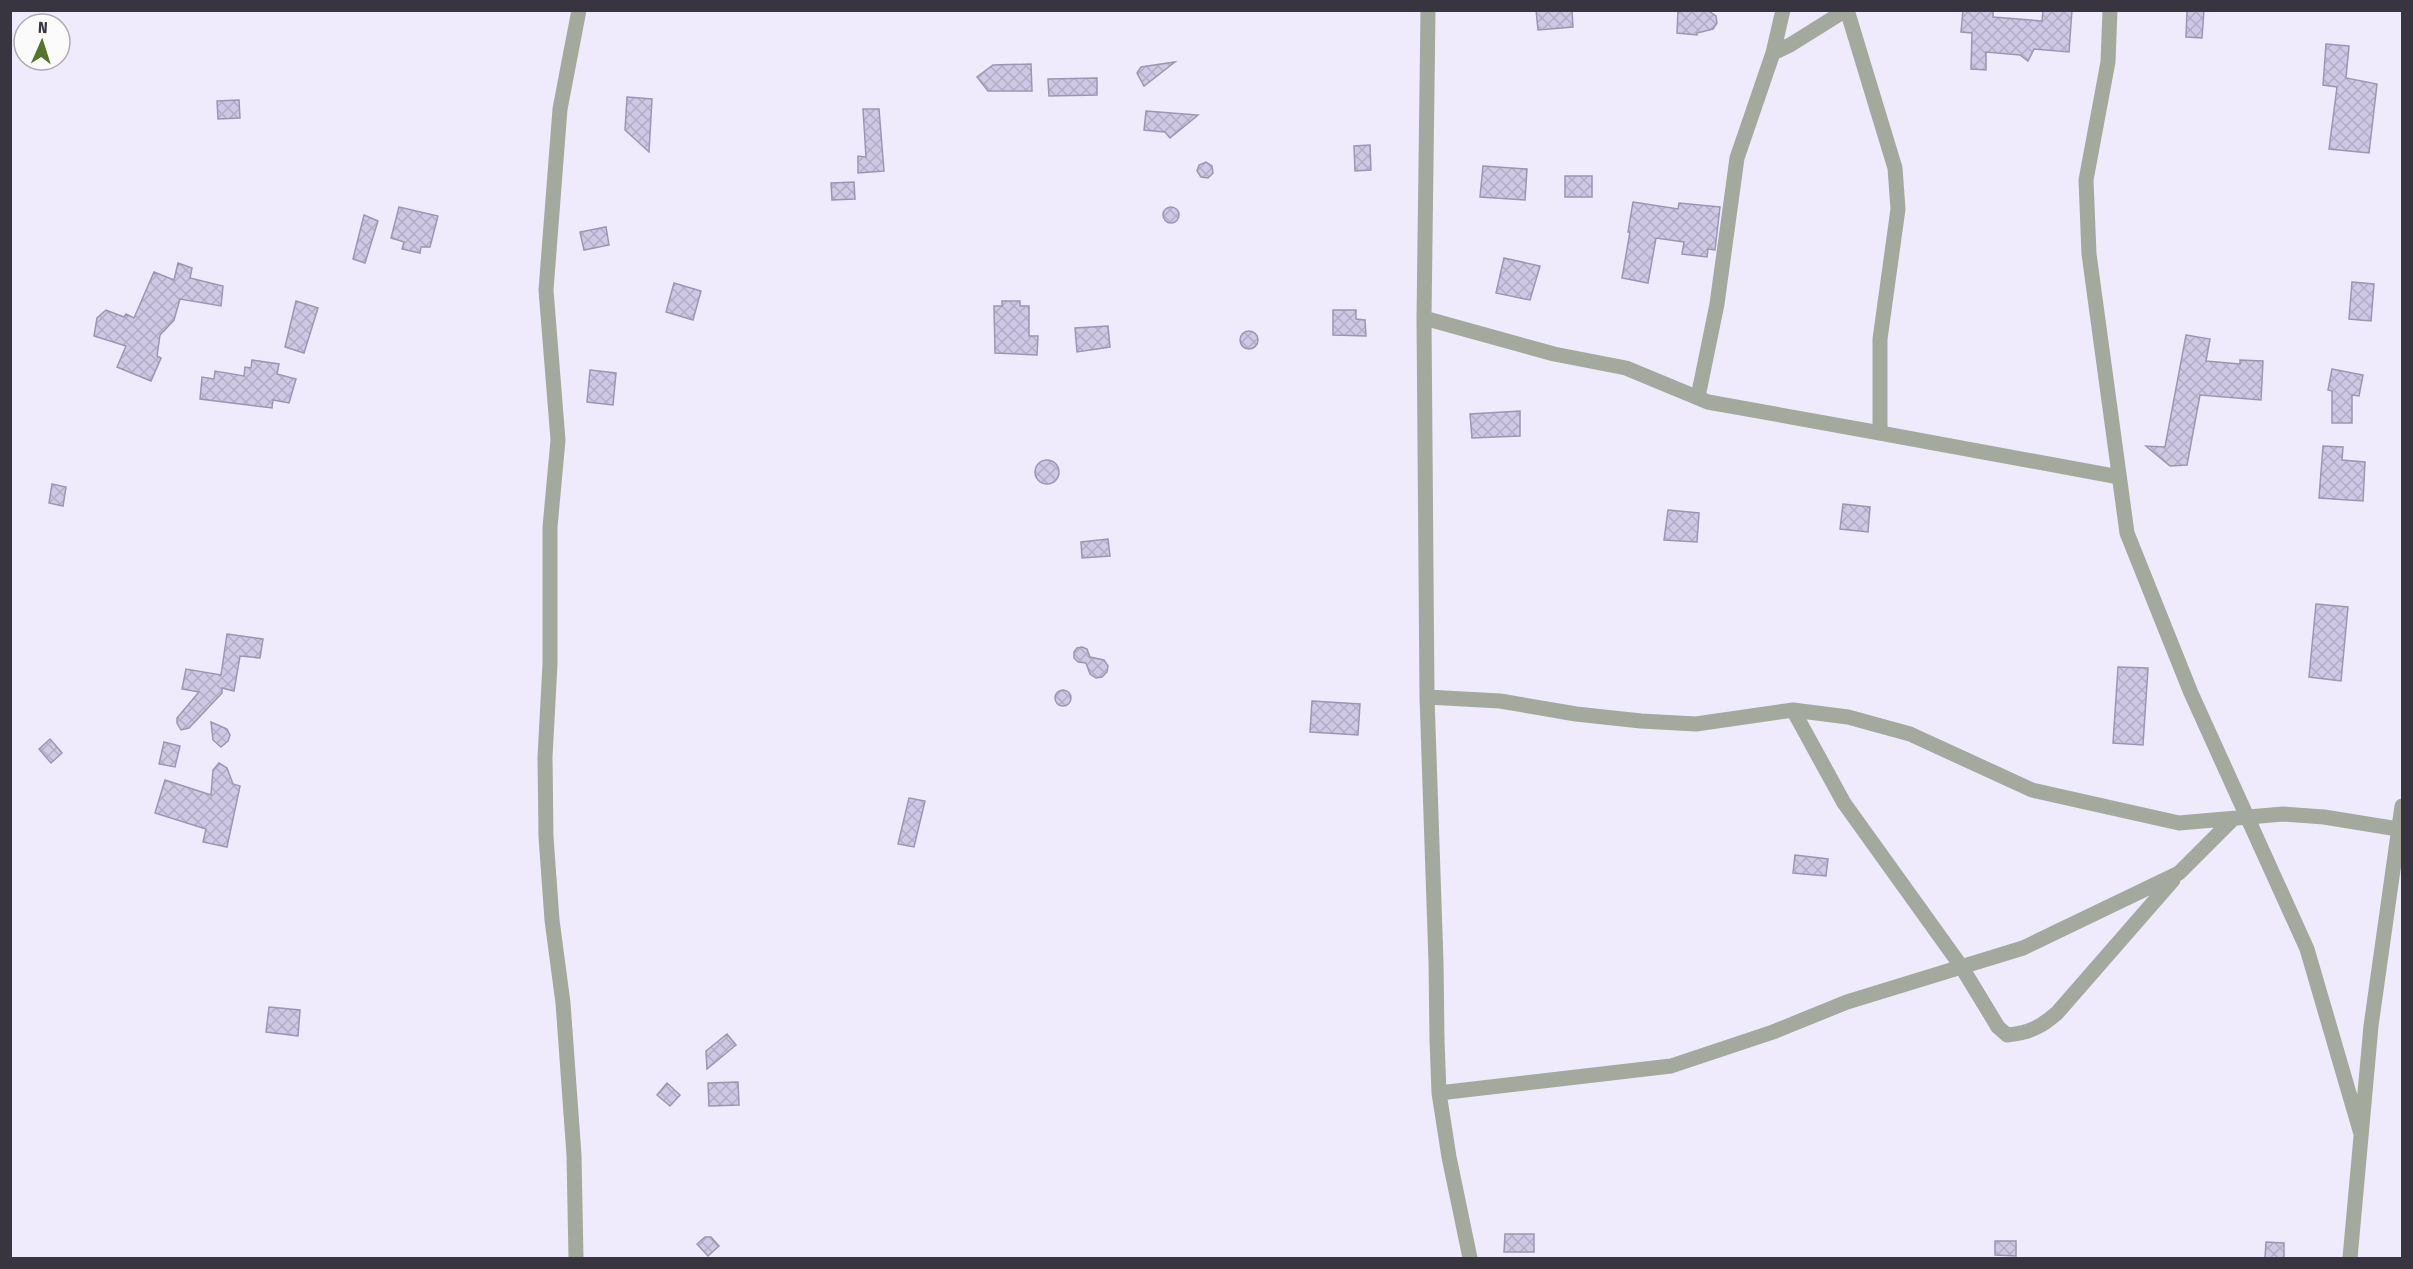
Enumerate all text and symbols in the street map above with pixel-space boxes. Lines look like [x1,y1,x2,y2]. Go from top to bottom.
north arrow [12,12,72,72]
text: N [37,18,48,37]

